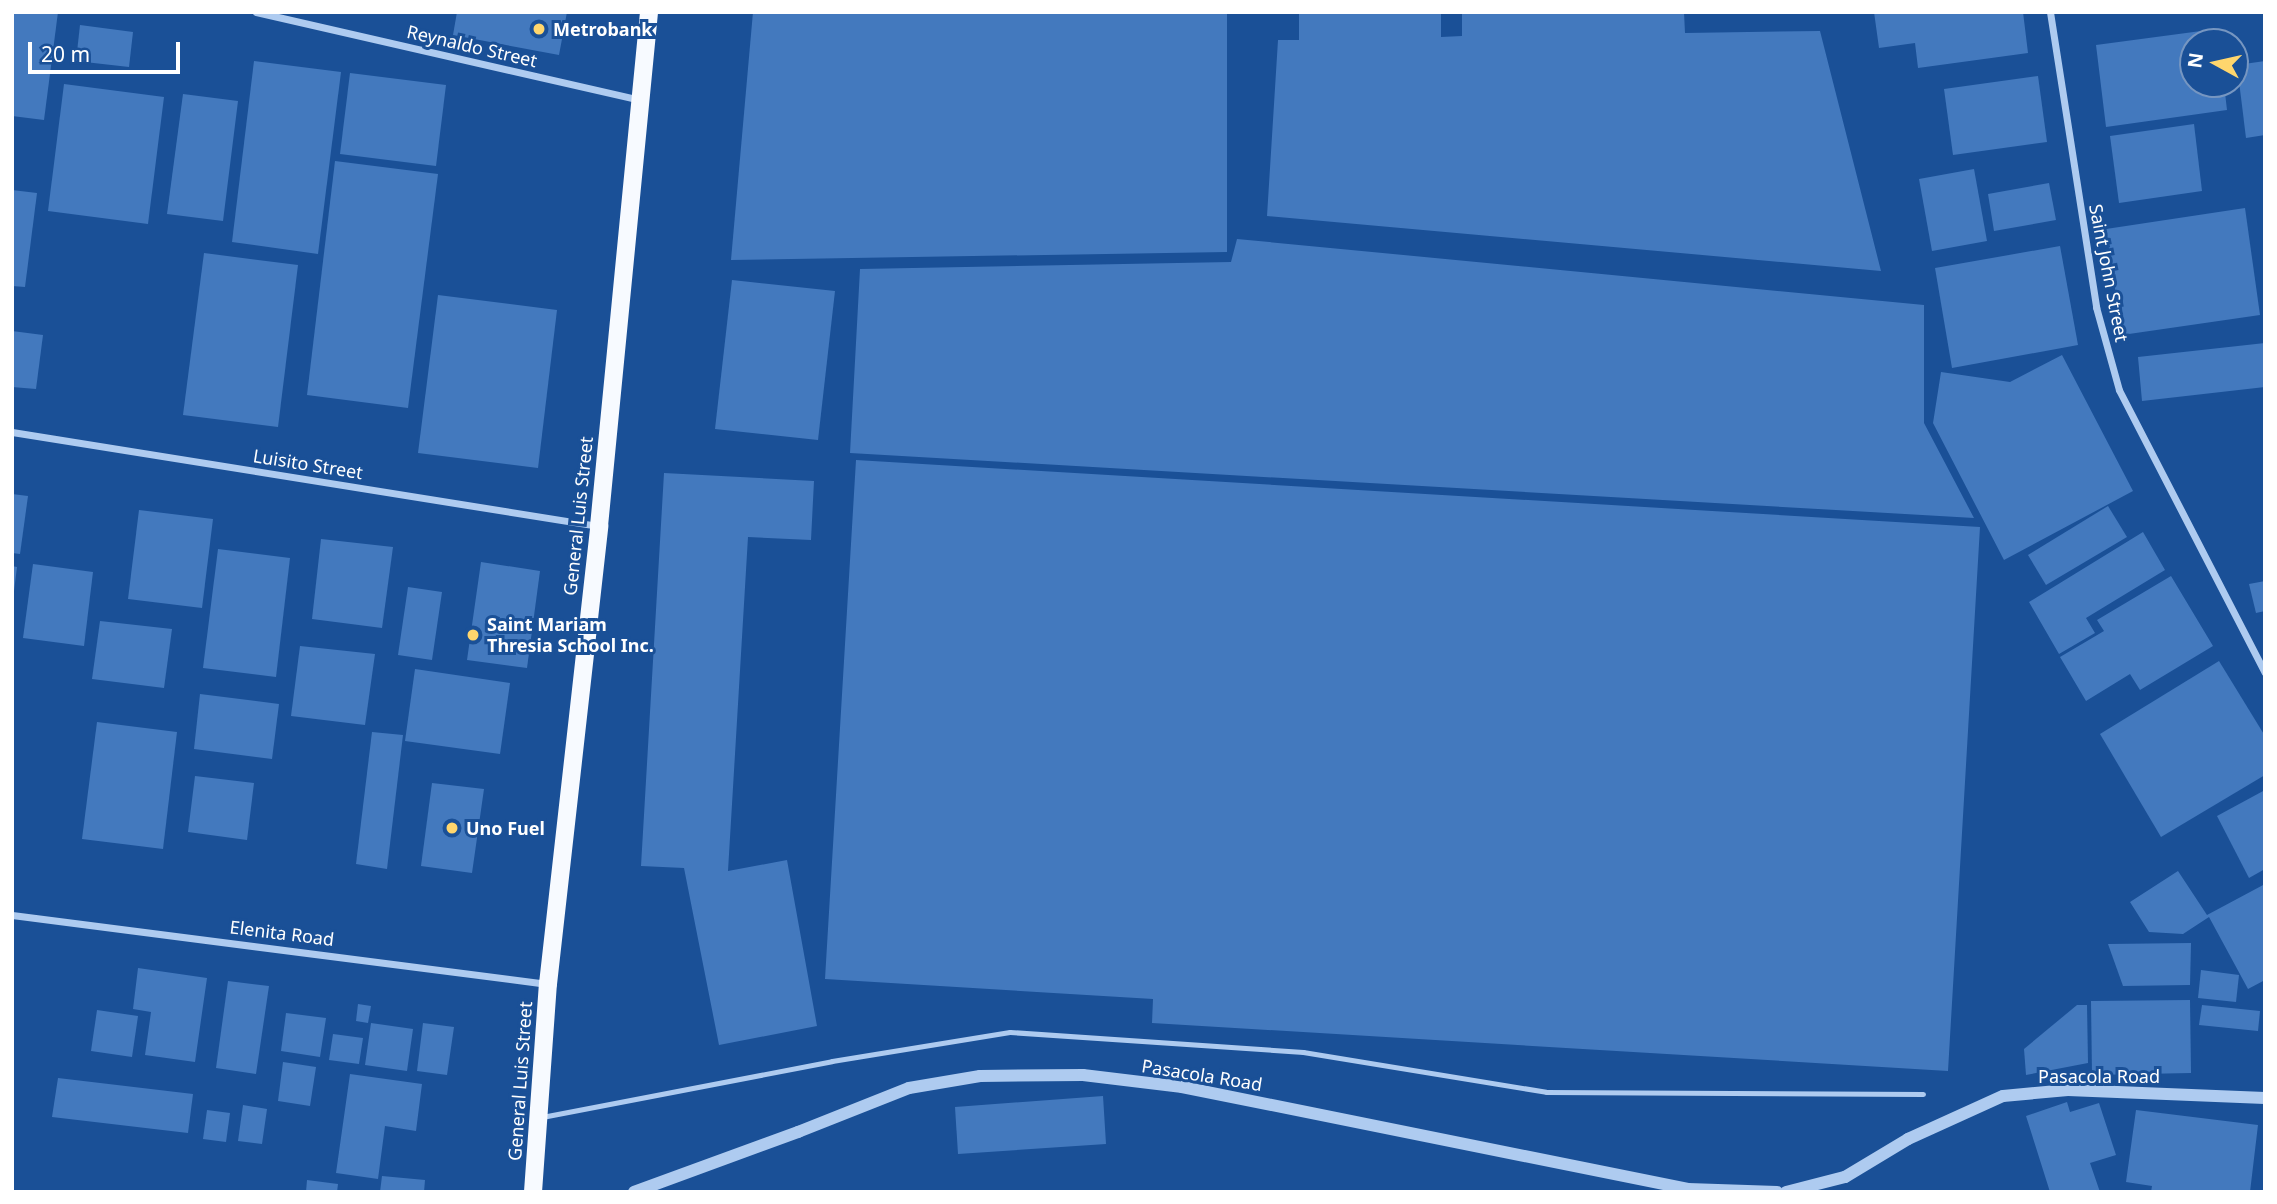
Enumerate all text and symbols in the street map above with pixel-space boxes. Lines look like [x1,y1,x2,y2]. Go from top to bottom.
place label: Metrobank [553,18,652,40]
street label: Reynaldo Street [405,21,539,71]
marker: Metrobank [531,21,547,37]
scale bar [32,28,184,72]
north arrow [2179,28,2249,98]
text: 20 m [41,40,90,68]
text: N [2181,51,2209,70]
street label: Saint John Street [2085,202,2133,344]
street label: General Luis Street [559,435,597,597]
street label: Luisito Street [252,445,364,483]
place label: Saint Mariam Thresia School Inc. [487,614,654,656]
marker: Saint Mariam Thresia School Inc. [465,627,481,643]
place label: Uno Fuel [466,817,545,839]
marker: Uno Fuel [444,820,460,836]
street label: Elenita Road [229,916,335,950]
street label: General Luis Street [504,1001,536,1161]
street label: Pasacola Road [1140,1055,1264,1095]
street label: Pasacola Road [2038,1065,2160,1087]

